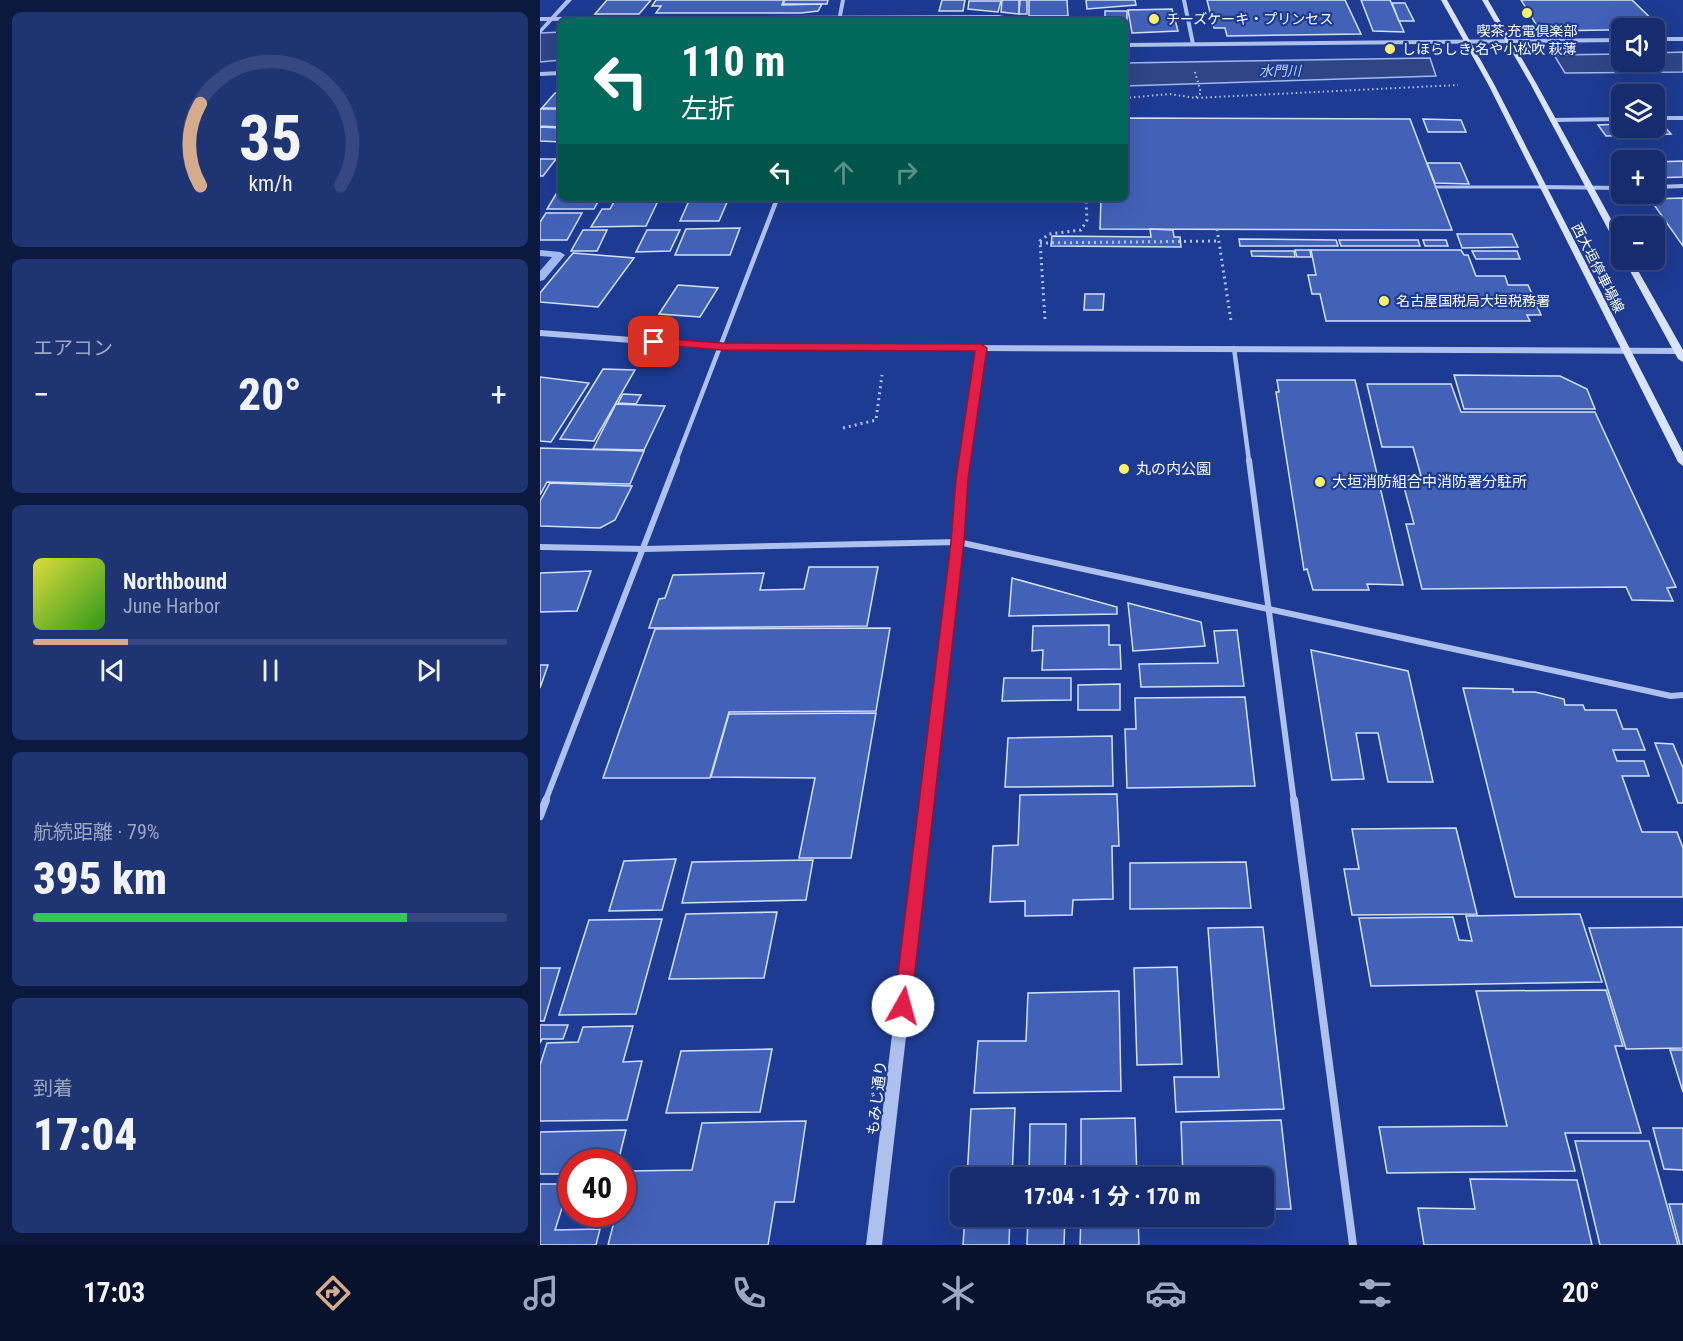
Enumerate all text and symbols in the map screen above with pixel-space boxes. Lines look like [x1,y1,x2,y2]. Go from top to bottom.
marker: 喫茶 充電倶楽部 [1520,6,1534,20]
place label: チーズケーキ・プリンセス [1166,11,1333,27]
marker: チーズケーキ・プリンセス [1147,12,1161,26]
map controls [1611,18,1665,270]
button: sound [1611,18,1665,72]
place label: 喫茶 充電倶楽部 [1476,23,1578,39]
text: 110 m [681,37,786,86]
place label: しほらしき 名や小松吹 萩薄 [1402,41,1576,57]
icon: left [582,42,660,120]
marker: しほらしき 名や小松吹 萩薄 [1383,42,1397,56]
water label: 水門川 [1259,63,1303,79]
button: layers [1611,84,1665,138]
text: 左折 [681,93,735,125]
text: 35 [238,102,302,175]
button: + [1611,150,1665,204]
icon: left [764,156,797,189]
icon: ahead [827,156,860,189]
icon: right [890,156,923,189]
text: km/h [248,172,292,197]
button: − [1611,216,1665,270]
street label: 西大垣停車場線 [1569,221,1627,315]
place label: 名古屋国税局大垣税務署 [1396,293,1550,309]
marker: 名古屋国税局大垣税務署 [1377,294,1391,308]
pin [628,316,679,367]
icon: arrive [637,325,670,358]
text: エアコン [33,336,113,360]
text: 20° [238,368,302,421]
text: − [33,375,50,414]
text: + [491,375,507,414]
place label: 丸の内公園 [1136,460,1211,478]
marker: 丸の内公園 [1117,462,1131,476]
place label: 大垣消防組合中消防署分駐所 [1332,473,1527,491]
marker: 大垣消防組合中消防署分駐所 [1313,475,1327,489]
text: Northbound [123,569,227,594]
text: June Harbor [123,594,220,618]
icon: previous [96,654,129,687]
icon: pause [254,654,287,687]
icon: next [412,654,445,687]
text: 航続距離 · 79% [33,820,159,844]
text: 395 km [33,852,167,905]
position arrow [871,974,935,1038]
street label: もみじ通り [863,1060,891,1136]
text: 到着 [33,1076,73,1100]
text: 17:04 [33,1108,137,1161]
speed limit sign: 40 [558,1149,636,1227]
text: 17:04 · 1 分 · 170 m [1023,1184,1201,1209]
icon: directions [312,1272,354,1314]
icon: music [520,1272,562,1314]
icon: phone [728,1272,770,1314]
icon: climate [937,1272,979,1314]
icon: car [1145,1272,1187,1314]
icon: filters [1354,1272,1396,1314]
text: 17:03 [83,1277,145,1309]
text: 20° [1562,1277,1600,1309]

